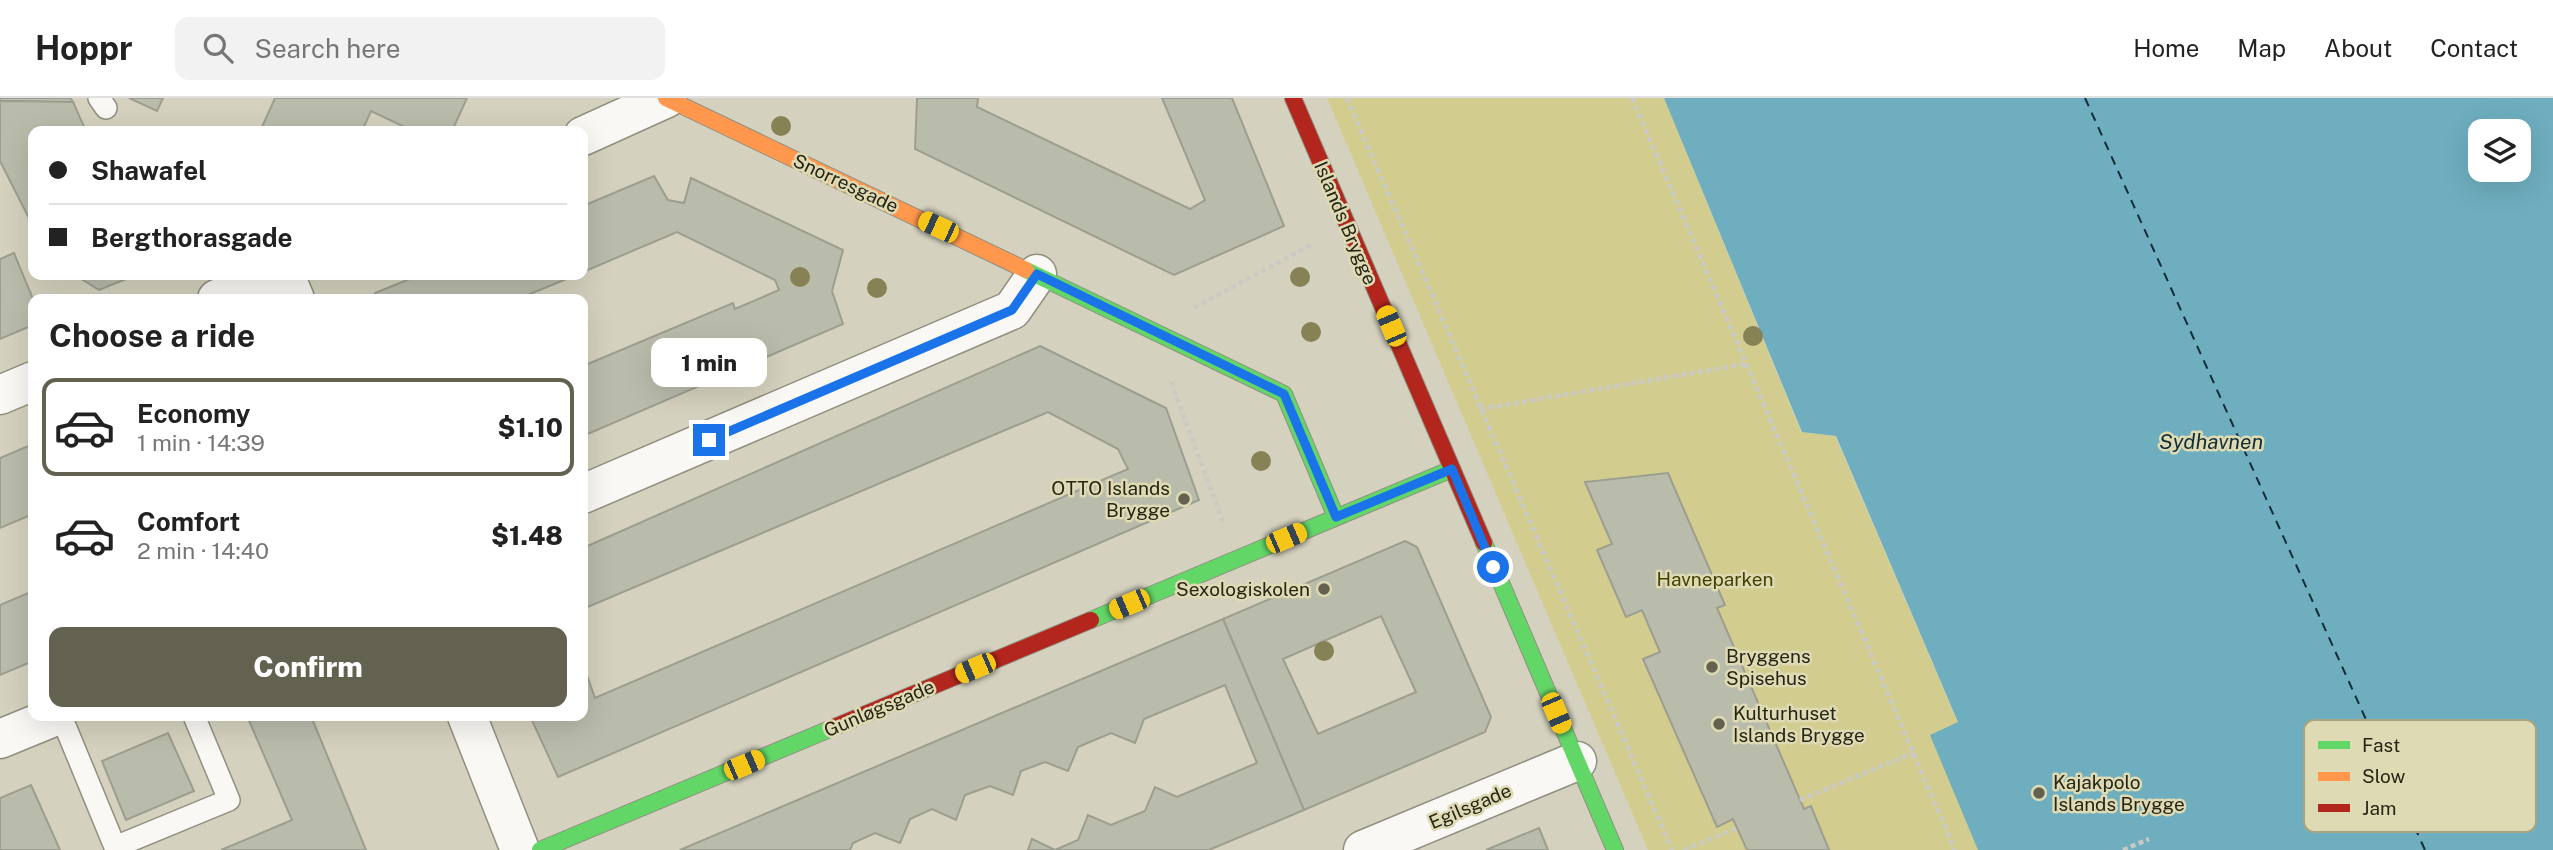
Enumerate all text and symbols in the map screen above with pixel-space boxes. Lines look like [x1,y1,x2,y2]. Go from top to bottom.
search box [175,17,665,80]
text: Hoppr [35,29,133,67]
icon: search [199,29,237,67]
text: Search here [255,33,401,64]
text: Home [2133,34,2199,62]
text: Map [2237,34,2286,62]
text: About [2324,34,2392,62]
text: Contact [2430,34,2518,62]
map controls [2468,119,2531,182]
button: layers [2468,119,2531,182]
street label: Snorresgade [790,149,902,217]
text: Shawafel [91,155,207,186]
street label: Islands Brygge [1310,158,1382,288]
car [915,209,962,245]
text: Bergthorasgade [91,222,293,253]
car [1374,303,1409,349]
text: Choose a ride [49,317,255,354]
callout: 1 min [651,338,767,388]
text: 1 min [681,349,737,376]
icon: car [53,396,116,459]
text: Economy [137,398,250,429]
text: $1.10 [498,412,563,443]
route end [693,424,725,456]
text: 1 min · 14:39 [137,429,265,456]
water label: Sydhavnen [2159,429,2263,454]
place label: OTTO Islands Brygge [1051,477,1170,521]
marker: OTTO Islands Brygge [1176,491,1192,507]
icon: car [53,504,116,567]
text: Comfort [137,506,240,537]
text: $1.48 [491,520,563,551]
car [1263,520,1310,556]
text: 2 min · 14:40 [137,537,269,564]
route start [1477,551,1509,583]
park label: Havneparken [1656,568,1774,590]
place label: Sexologiskolen [1176,578,1310,600]
marker: Sexologiskolen [1316,581,1332,597]
car [1106,586,1153,622]
button: Confirm [49,627,567,707]
place label: Bryggens Spisehus [1726,645,1811,689]
car [952,650,999,686]
marker: Bryggens Spisehus [1704,659,1720,675]
street label: Gunløgsgade [821,675,937,741]
car [1539,690,1574,736]
place label: Kulturhuset Islands Brygge [1733,702,1865,746]
marker: Kulturhuset Islands Brygge [1711,716,1727,732]
legend [2304,720,2536,832]
text: Fast [2362,734,2400,756]
car [721,747,768,783]
text: Slow [2362,765,2406,787]
place label: Kajakpolo Islands Brygge [2053,771,2185,815]
street label: Egilsgade [1425,779,1515,833]
marker: Kajakpolo Islands Brygge [2031,785,2047,801]
text: Jam [2362,797,2396,819]

